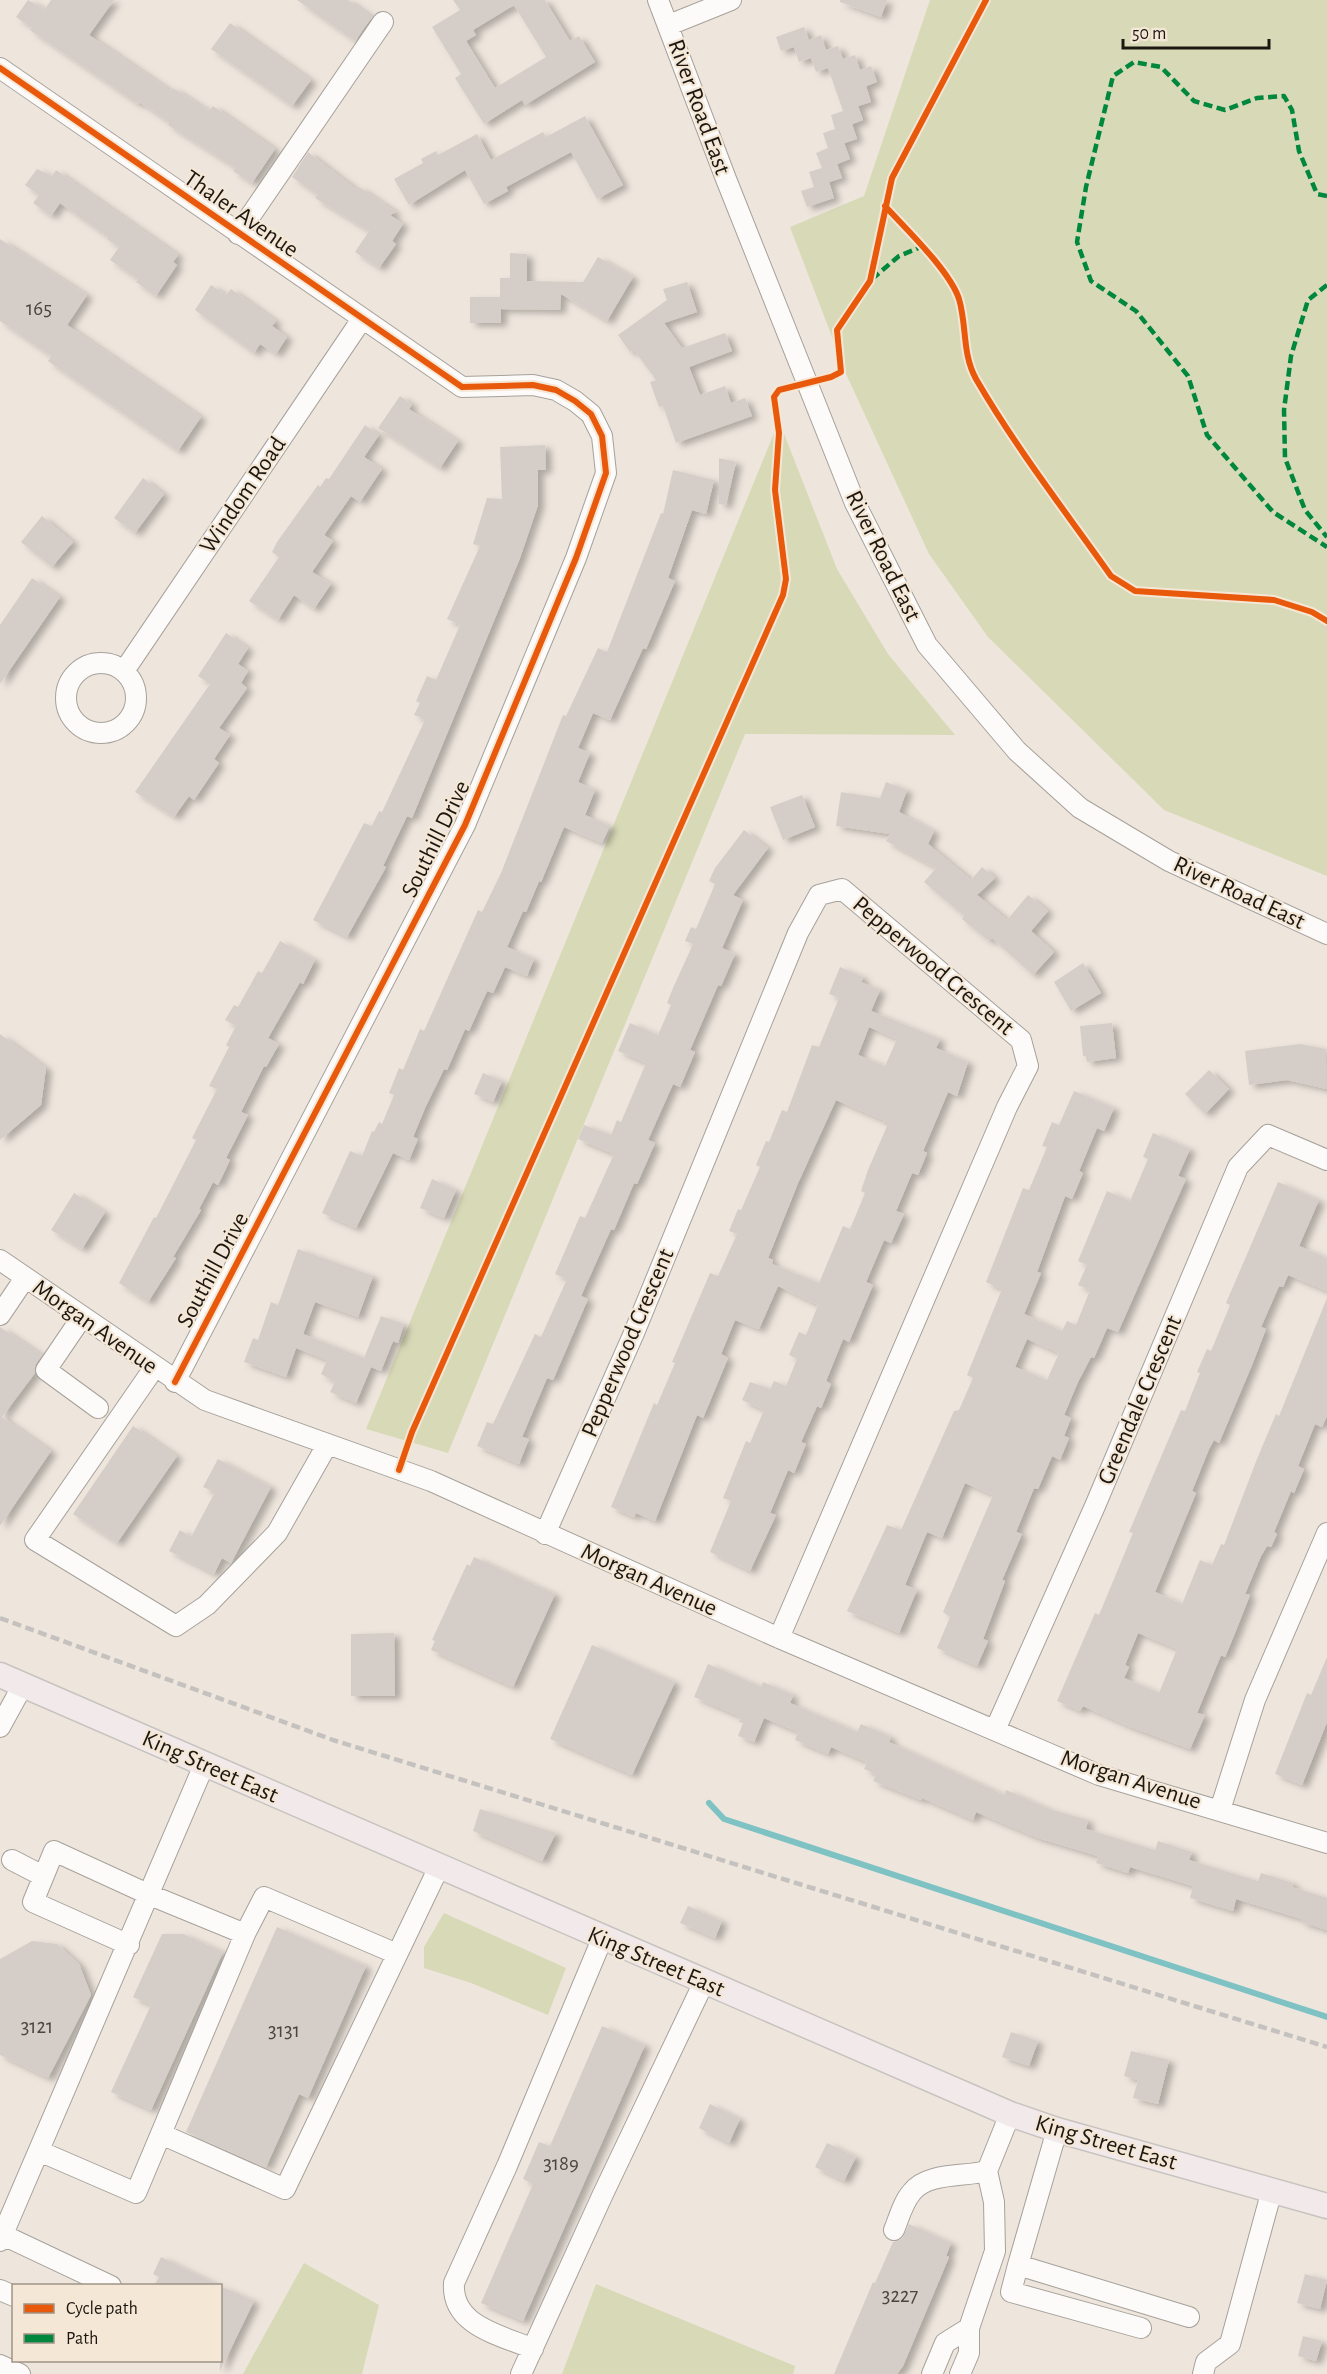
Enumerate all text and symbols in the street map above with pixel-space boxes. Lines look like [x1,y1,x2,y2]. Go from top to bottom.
scale bar [1123,12,1268,50]
text: 50 m [1132,25,1166,43]
street label: River Road East [663,36,735,178]
street label: Thaler Avenue [179,166,303,262]
house number: 165 [26,298,52,319]
street label: Windom Road [195,433,291,557]
street label: River Road East [841,487,925,625]
street label: Southill Drive [397,777,475,901]
street label: River Road East [1170,852,1309,934]
street label: Pepperwood Crescent [848,892,1018,1040]
street label: Southill Drive [173,1208,253,1332]
street label: Pepperwood Crescent [578,1245,679,1441]
street label: Morgan Avenue [28,1275,162,1379]
street label: Greendale Crescent [1094,1312,1186,1488]
street label: Morgan Avenue [577,1539,721,1621]
street label: King Street East [138,1726,282,1808]
street label: Morgan Avenue [1058,1746,1204,1814]
street label: King Street East [584,1922,728,2002]
house number: 3121 [21,2016,53,2037]
house number: 3131 [268,2020,300,2041]
street label: King Street East [1032,2111,1180,2175]
house number: 3189 [543,2153,579,2174]
legend [12,2284,222,2362]
house number: 3227 [882,2285,918,2306]
text: Cycle path [66,2300,138,2318]
text: Path [66,2330,98,2348]

